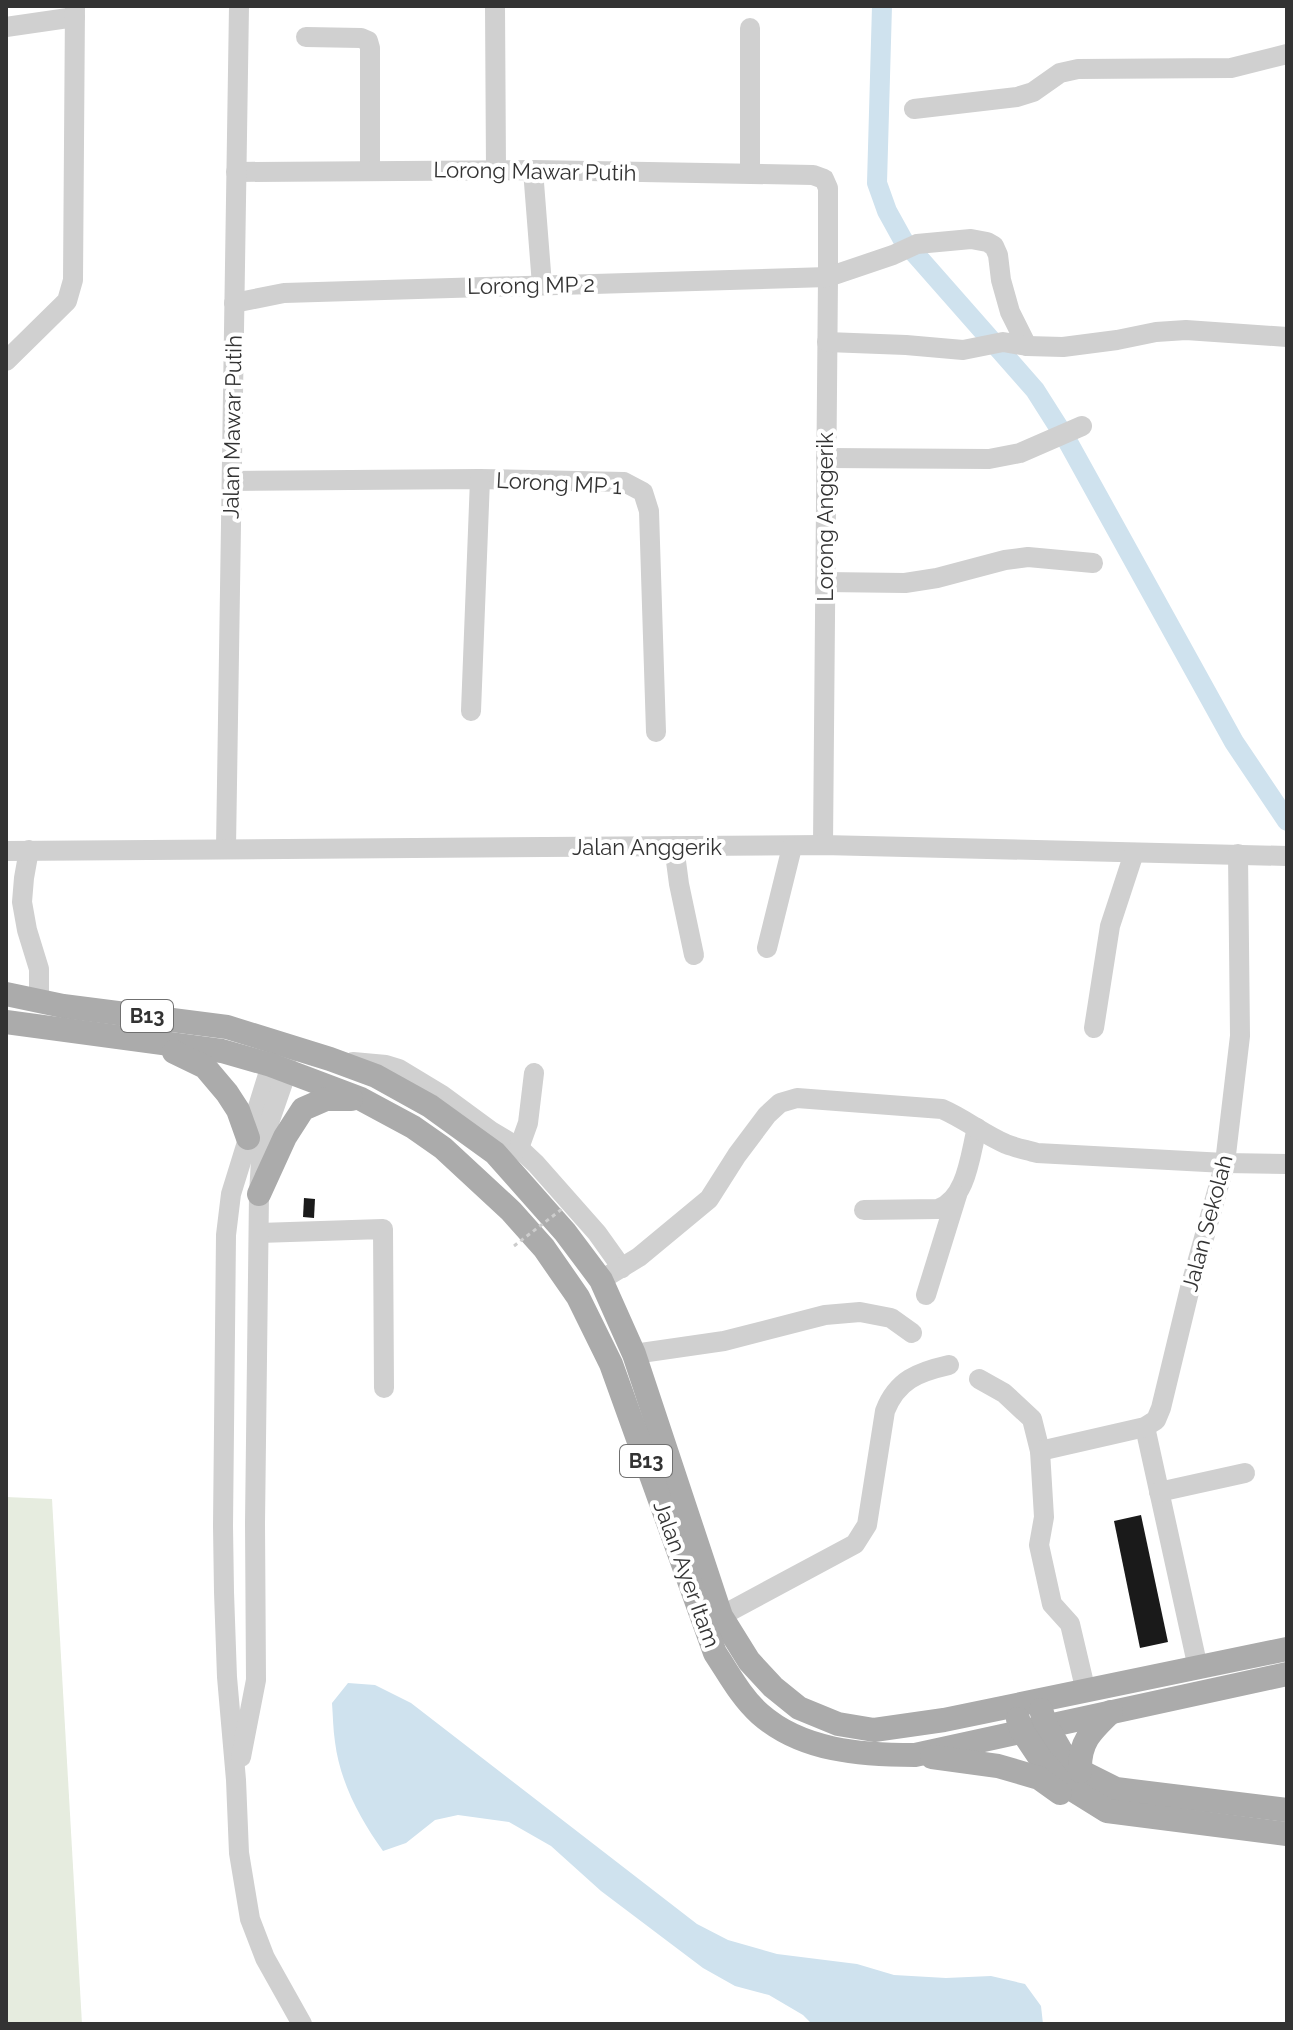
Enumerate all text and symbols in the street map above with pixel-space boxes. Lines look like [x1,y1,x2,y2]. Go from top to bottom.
street label: Lorong Mawar Putih [433,156,637,186]
street label: Lorong MP 2 [467,271,595,299]
street label: Jalan Mawar Putih [217,335,247,519]
street label: Lorong Anggerik [812,432,838,602]
street label: Lorong MP 1 [496,467,622,499]
street label: Jalan Anggerik [572,834,722,860]
road number: B13 [121,1000,173,1032]
street label: Jalan Sekolah [1176,1152,1238,1294]
road number: B13 [620,1445,672,1477]
street label: Jalan Ayer Itam [648,1497,726,1651]

